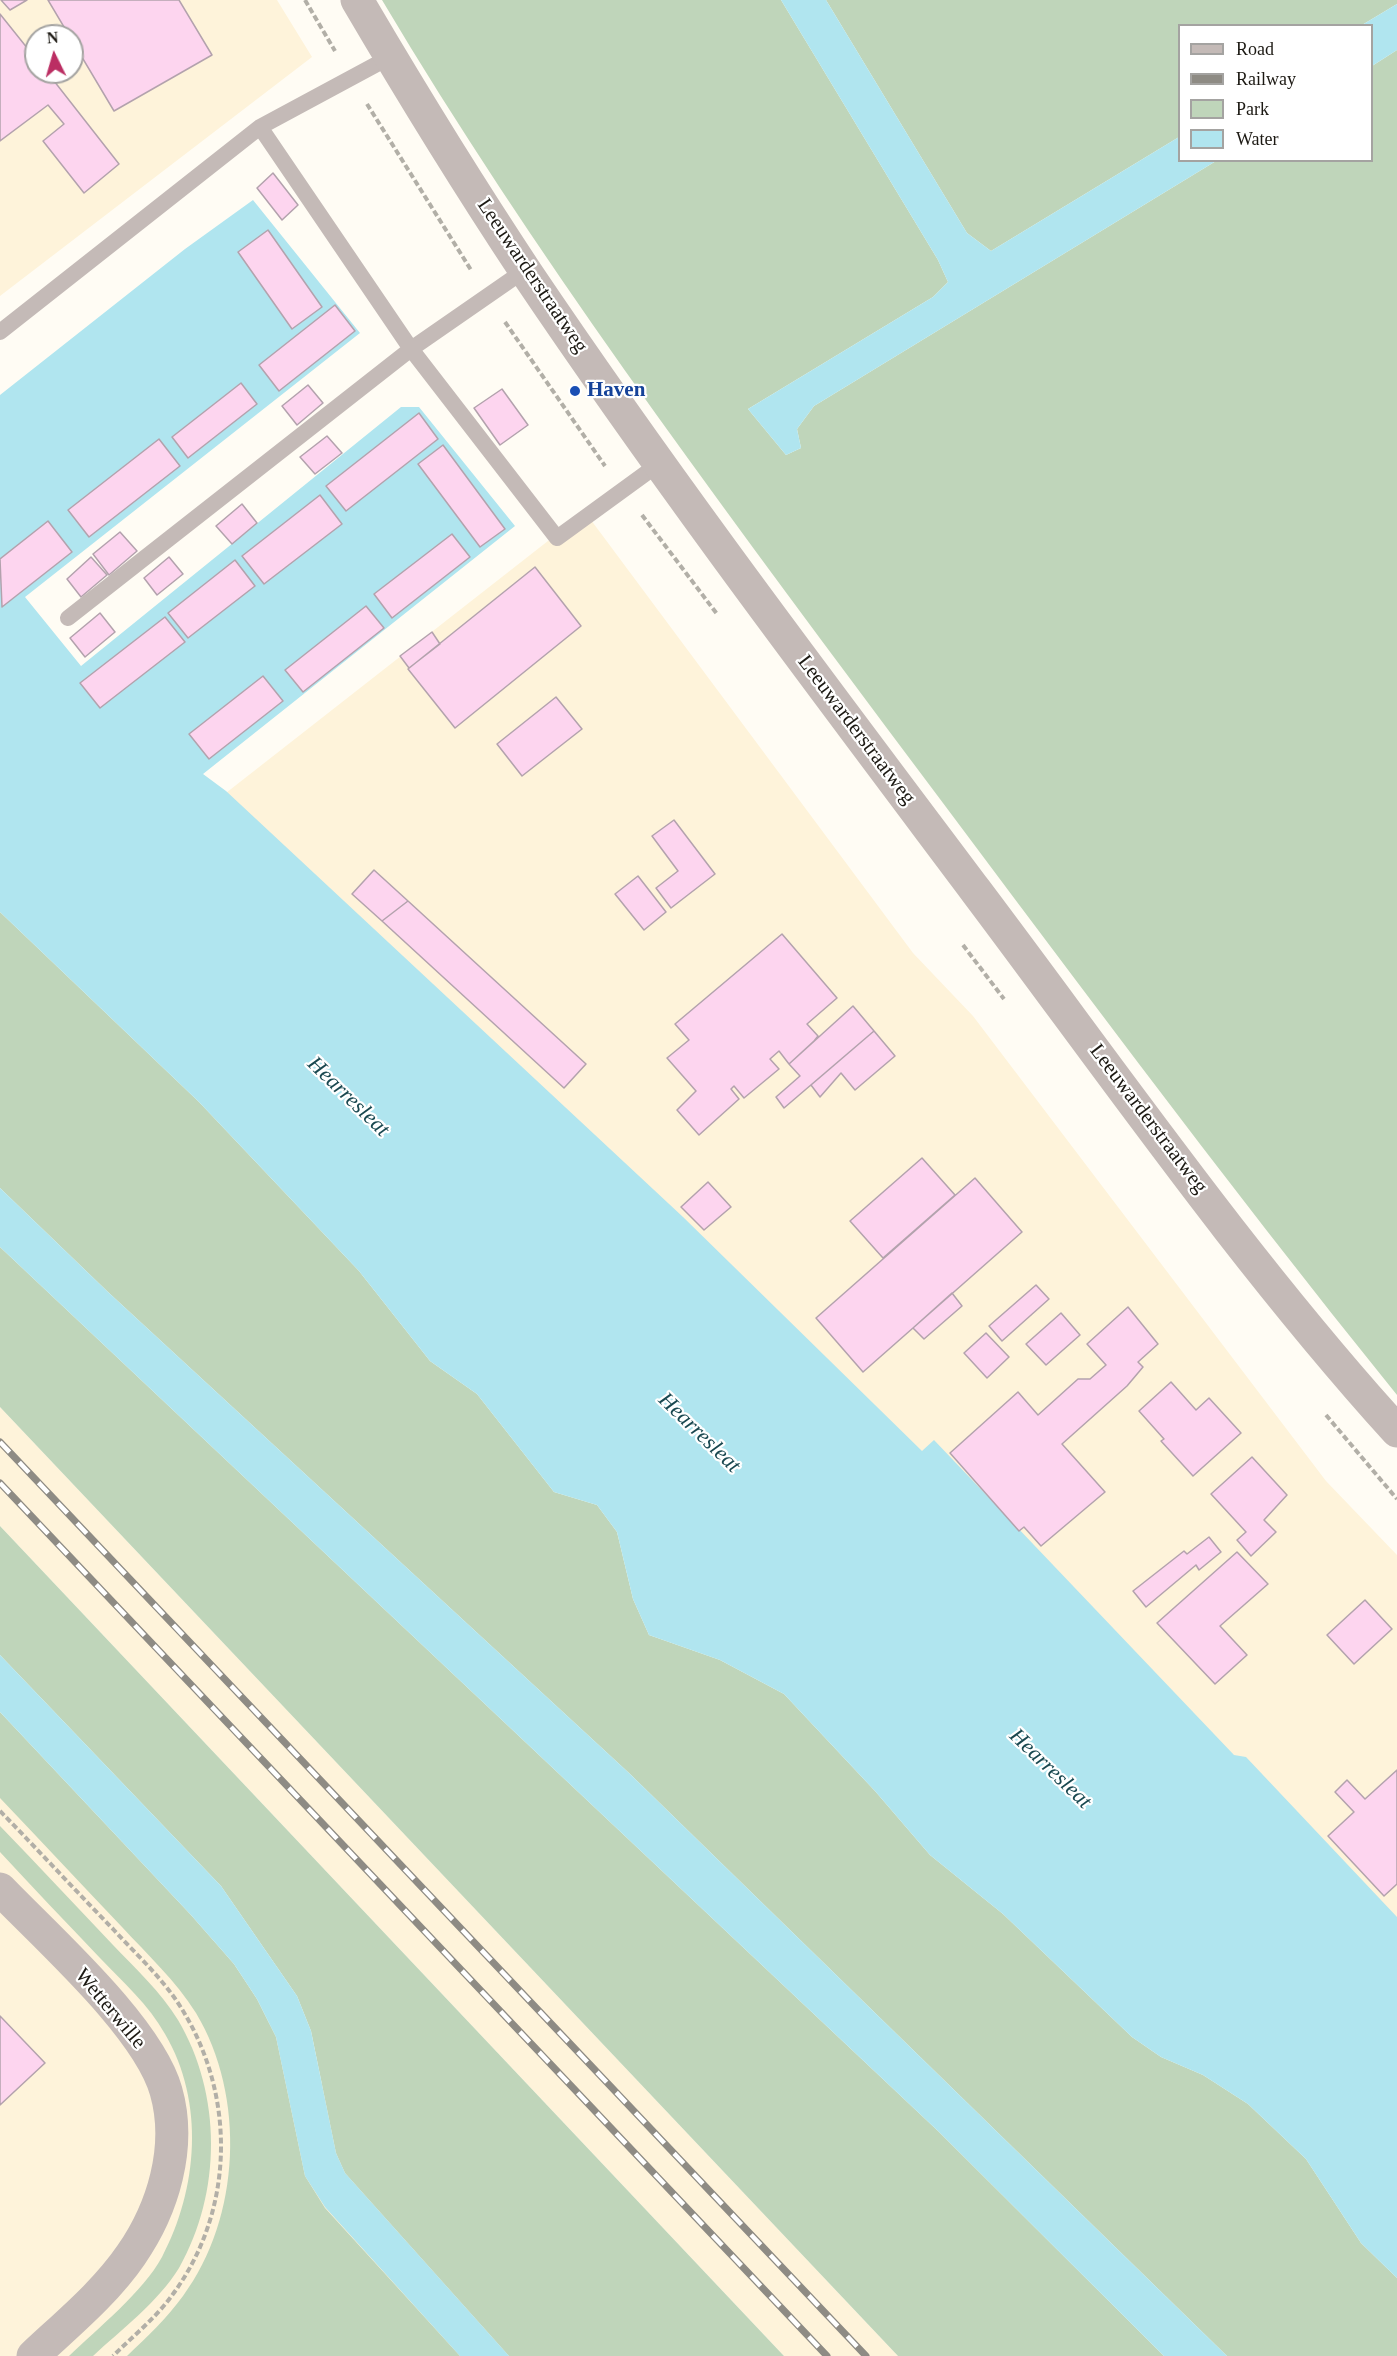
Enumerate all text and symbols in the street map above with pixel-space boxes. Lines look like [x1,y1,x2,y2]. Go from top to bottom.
north arrow [24,24,84,84]
legend [1178,24,1373,162]
text: N [46,29,59,47]
text: Road [1236,39,1274,59]
text: Railway [1236,69,1296,89]
text: Park [1236,99,1269,119]
text: Water [1236,129,1279,149]
street label: Leeuwarderstraatweg [471,194,593,358]
place label: Haven [587,378,645,404]
marker: Haven [568,384,582,398]
street label: Leeuwarderstraatweg [792,650,920,810]
street label: Leeuwarderstraatweg [1084,1039,1212,1199]
water label: Hearresleat [301,1051,395,1143]
water label: Hearresleat [652,1387,746,1479]
water label: Hearresleat [1003,1723,1097,1815]
street label: Wetterwille [69,1964,151,2054]

